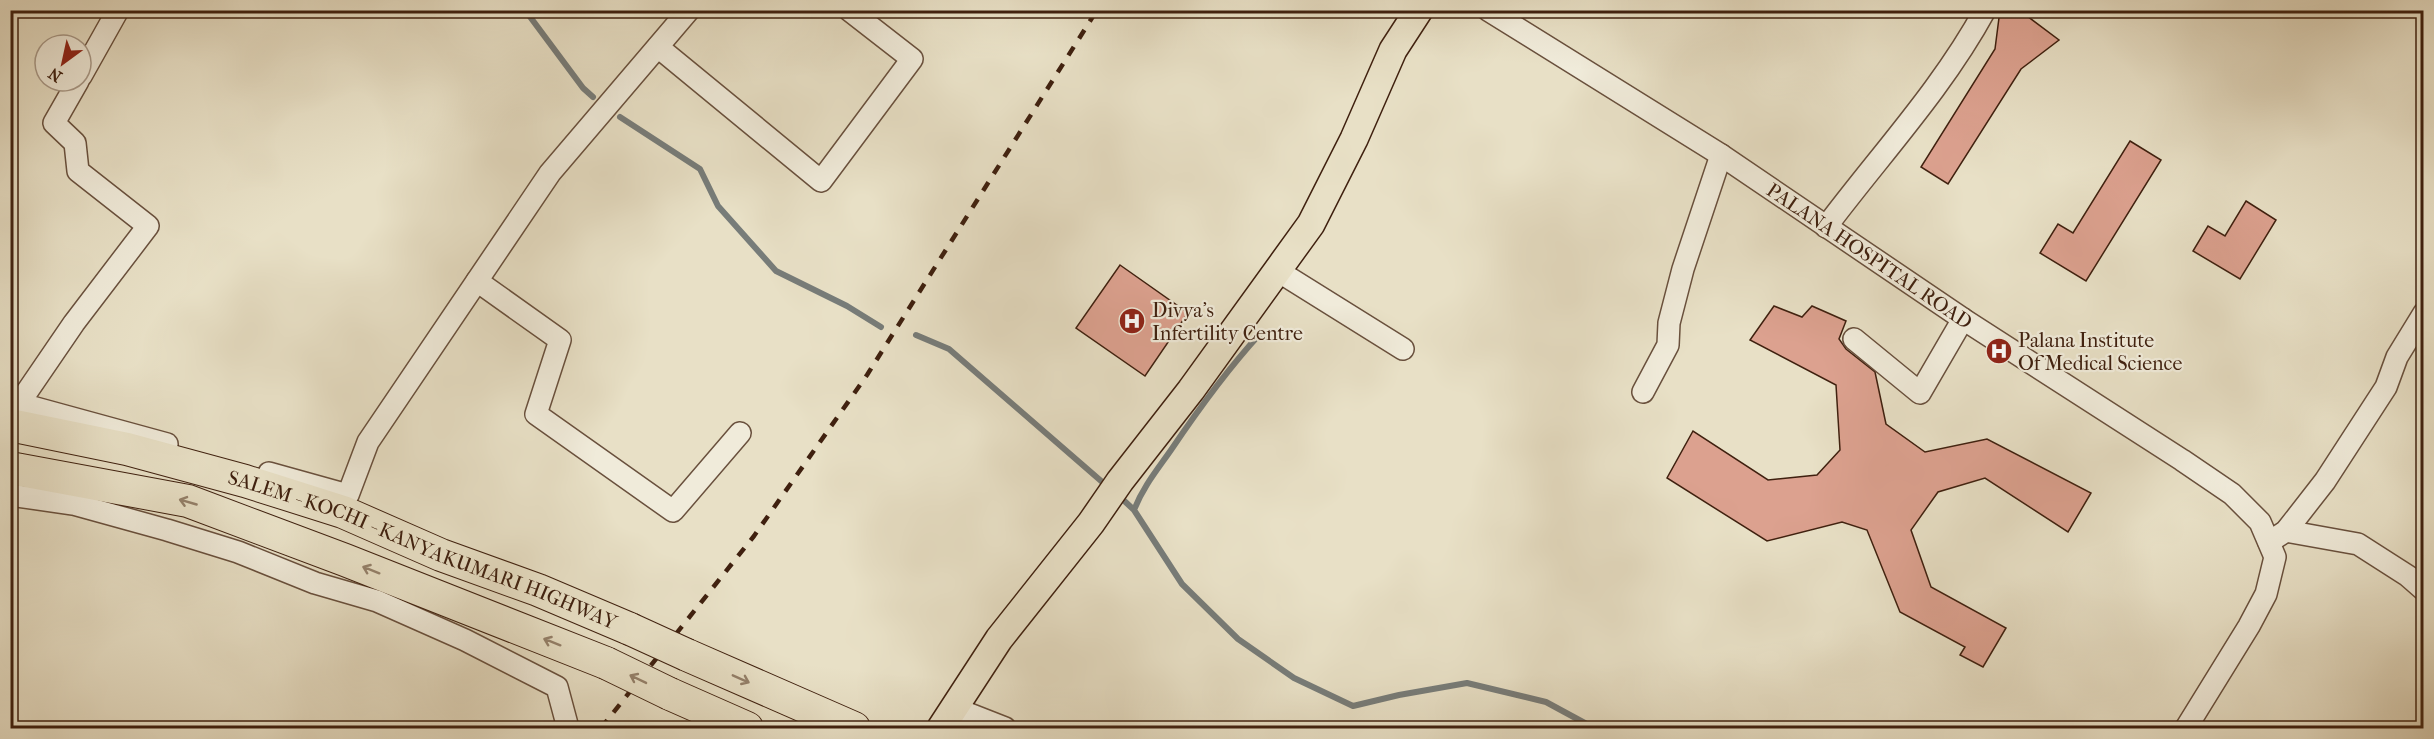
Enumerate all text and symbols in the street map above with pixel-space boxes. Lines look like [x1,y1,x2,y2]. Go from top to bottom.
north arrow [33,33,93,93]
text: N [44,63,65,86]
street label: PALANA HOSPITAL ROAD [1763,178,1977,333]
place label: Divya's Infertility Centre [1152,299,1303,345]
hospital icon: Divya's Infertility Centre [1117,306,1147,336]
place label: Palana Institute Of Medical Science [2018,329,2182,375]
hospital icon: Palana Institute Of Medical Science [1984,336,2014,366]
street label: SALEM - KOCHI - KANYAKUMARI HIGHWAY [226,465,622,634]
one-way arrow [179,496,198,507]
one-way arrow [362,564,380,575]
one-way arrow [543,636,562,647]
one-way arrow [630,672,648,684]
one-way arrow [731,674,749,685]

